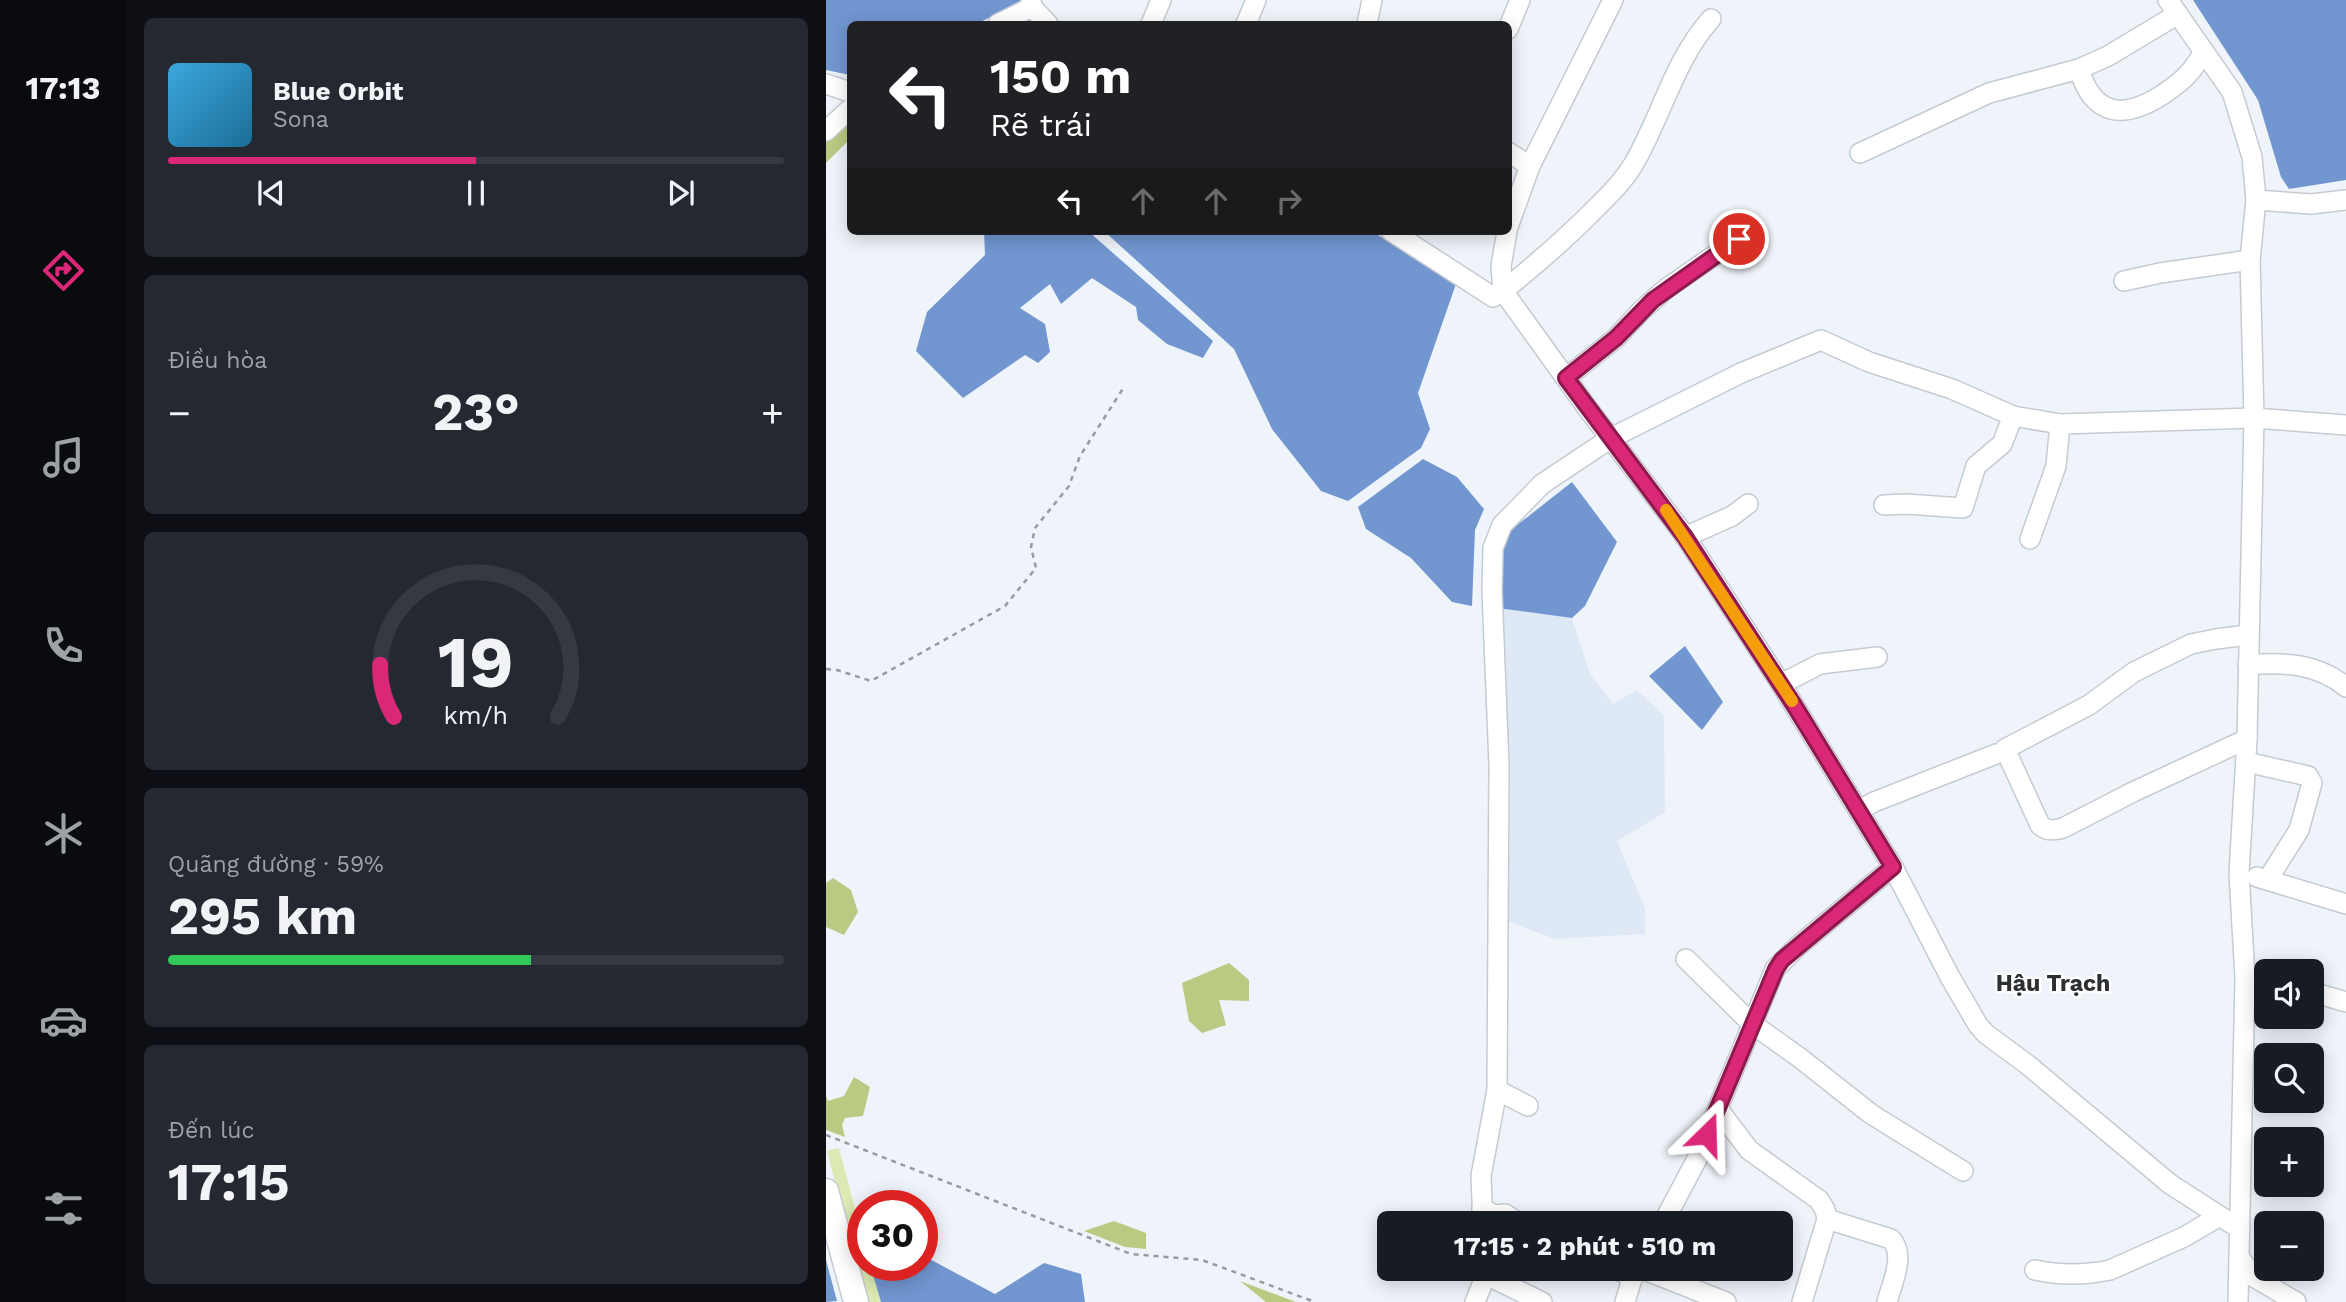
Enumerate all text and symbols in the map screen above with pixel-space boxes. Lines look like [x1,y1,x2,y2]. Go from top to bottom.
text: 150 m [990,47,1131,105]
icon: left [875,49,966,140]
text: 17:13 [25,69,101,107]
text: Blue Orbit [273,76,403,106]
text: Sona [273,106,329,133]
text: Rẽ trái [990,106,1092,144]
icon: previous [252,174,290,212]
icon: pause [457,174,495,212]
icon: next [662,174,700,212]
icon: left [1051,182,1089,220]
icon: ahead [1124,182,1162,220]
icon: ahead [1197,182,1235,220]
icon: right [1270,182,1308,220]
pin [1709,209,1769,269]
icon: arrive [1720,220,1758,258]
icon: directions [39,246,88,295]
text: Điều hòa [168,347,267,374]
text: 23° [432,382,520,443]
text: − [168,391,191,435]
text: + [761,391,784,435]
icon: music [39,433,88,482]
text: 19 [438,619,514,705]
icon: phone [39,621,88,670]
text: km/h [444,701,508,730]
icon: climate [39,809,88,858]
text: Quãng đường · 59% [168,851,384,878]
text: 295 km [168,886,357,947]
map controls [2254,959,2324,1281]
button: sound [2254,959,2324,1029]
district label: Hậu Trạch [1996,970,2110,997]
icon: car [39,996,88,1045]
button: search [2254,1043,2324,1113]
position arrow [1670,1097,1744,1171]
text: Đến lúc [168,1117,254,1144]
button: + [2254,1127,2324,1197]
text: 17:15 [168,1152,290,1213]
icon: filters [39,1184,88,1233]
speed limit sign: 30 [847,1190,938,1281]
button: − [2254,1211,2324,1281]
text: 17:15 · 2 phút · 510 m [1454,1231,1716,1261]

